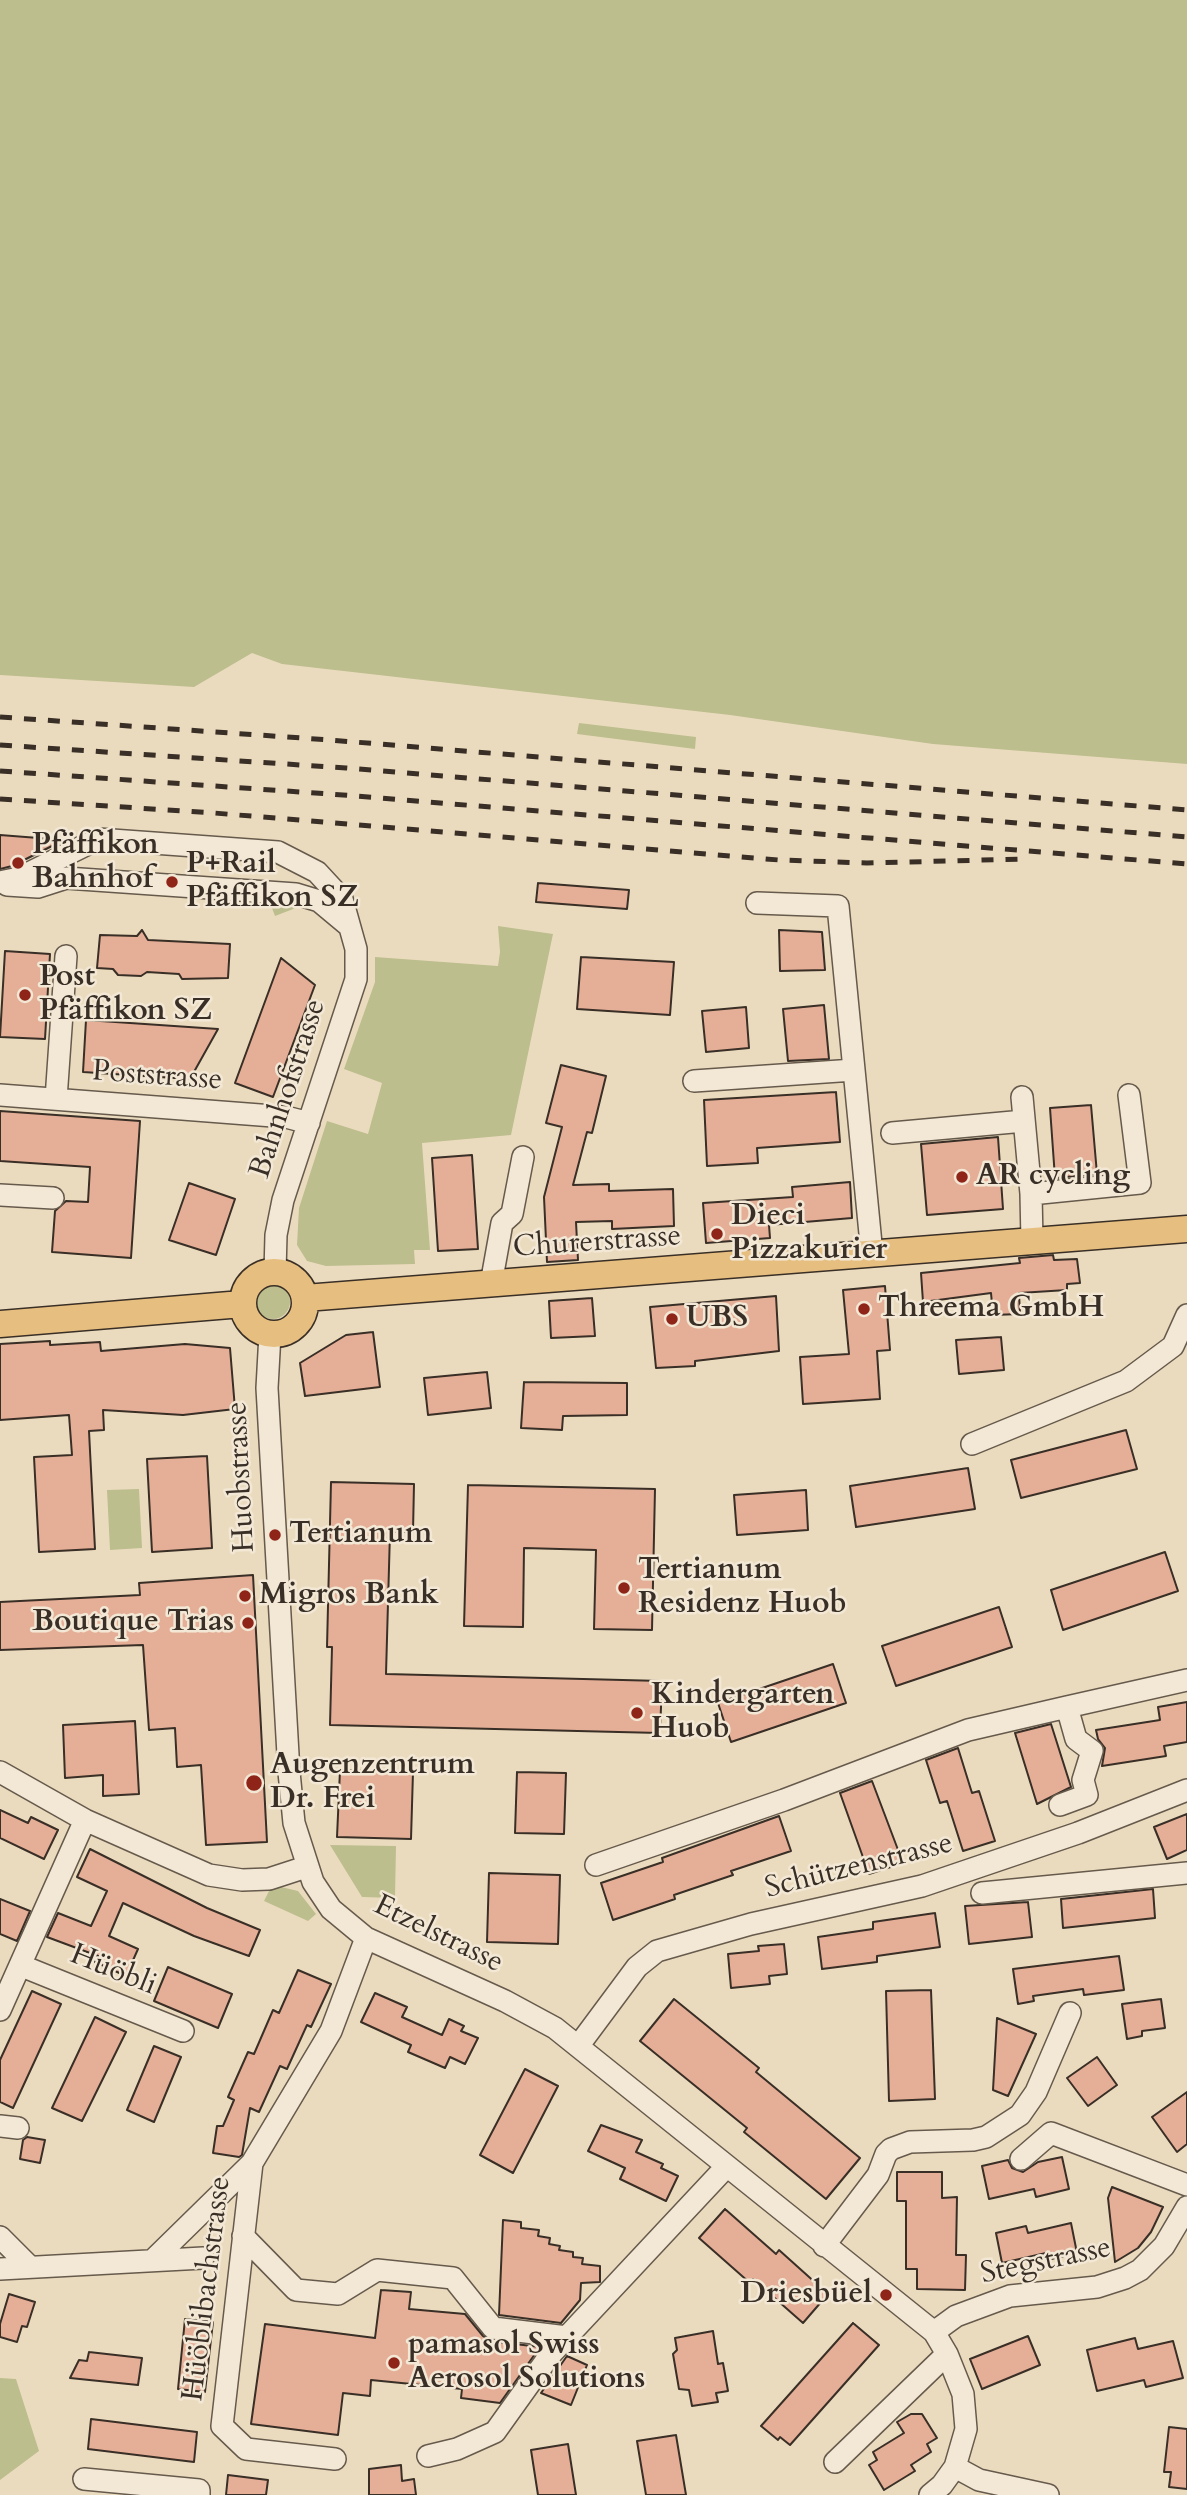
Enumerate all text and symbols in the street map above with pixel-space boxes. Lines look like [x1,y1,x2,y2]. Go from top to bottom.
place label: Pfäffikon Bahnhof [32,828,159,898]
place label: P+Rail Pfäffikon SZ [186,847,359,917]
marker: Pfäffikon Bahnhof [10,855,26,871]
marker: P+Rail Pfäffikon SZ [164,874,180,890]
place label: Post Pfäffikon SZ [39,960,212,1030]
marker: Post Pfäffikon SZ [17,987,33,1003]
street label: Bahnhofstrasse [243,995,335,1183]
street label: Poststrasse [91,1054,223,1100]
place label: AR cycling [976,1159,1130,1195]
marker: AR cycling [954,1169,970,1185]
place label: Dieci Pizzakurier [731,1199,887,1270]
street label: Churerstrasse [512,1219,682,1267]
marker: Dieci Pizzakurier [709,1226,725,1242]
place label: Threema GmbH [878,1291,1104,1327]
place label: UBS [686,1301,748,1337]
marker: Threema GmbH [856,1301,872,1317]
marker: UBS [664,1311,680,1327]
street label: Huobstrasse [220,1401,264,1553]
place label: Tertianum [289,1517,432,1553]
marker: Tertianum [267,1527,283,1543]
place label: Tertianum Residenz Huob [638,1553,847,1624]
place label: Migros Bank [259,1578,439,1614]
marker: Tertianum Residenz Huob [616,1580,632,1596]
marker: Migros Bank [237,1588,253,1604]
place label: Boutique Trias [32,1605,234,1641]
marker: Boutique Trias [240,1615,256,1631]
place label: Kindergarten Huob [651,1678,835,1748]
marker: Kindergarten Huob [629,1705,645,1721]
place label: Augenzentrum Dr. Frei [270,1748,475,1818]
marker: Augenzentrum Dr. Frei [244,1773,264,1793]
street label: Schützenstrasse [761,1826,957,1908]
street label: Etzelstrasse [367,1888,509,1982]
street label: Hüöbli [65,1937,161,2005]
street label: Hüöblibachstrasse [176,2175,240,2403]
street label: Stegstrasse [978,2231,1114,2293]
place label: Driesbüel [740,2277,872,2313]
marker: Driesbüel [878,2287,894,2303]
place label: pamasol Swiss Aerosol Solutions [408,2328,645,2398]
marker: pamasol Swiss Aerosol Solutions [386,2355,402,2371]

